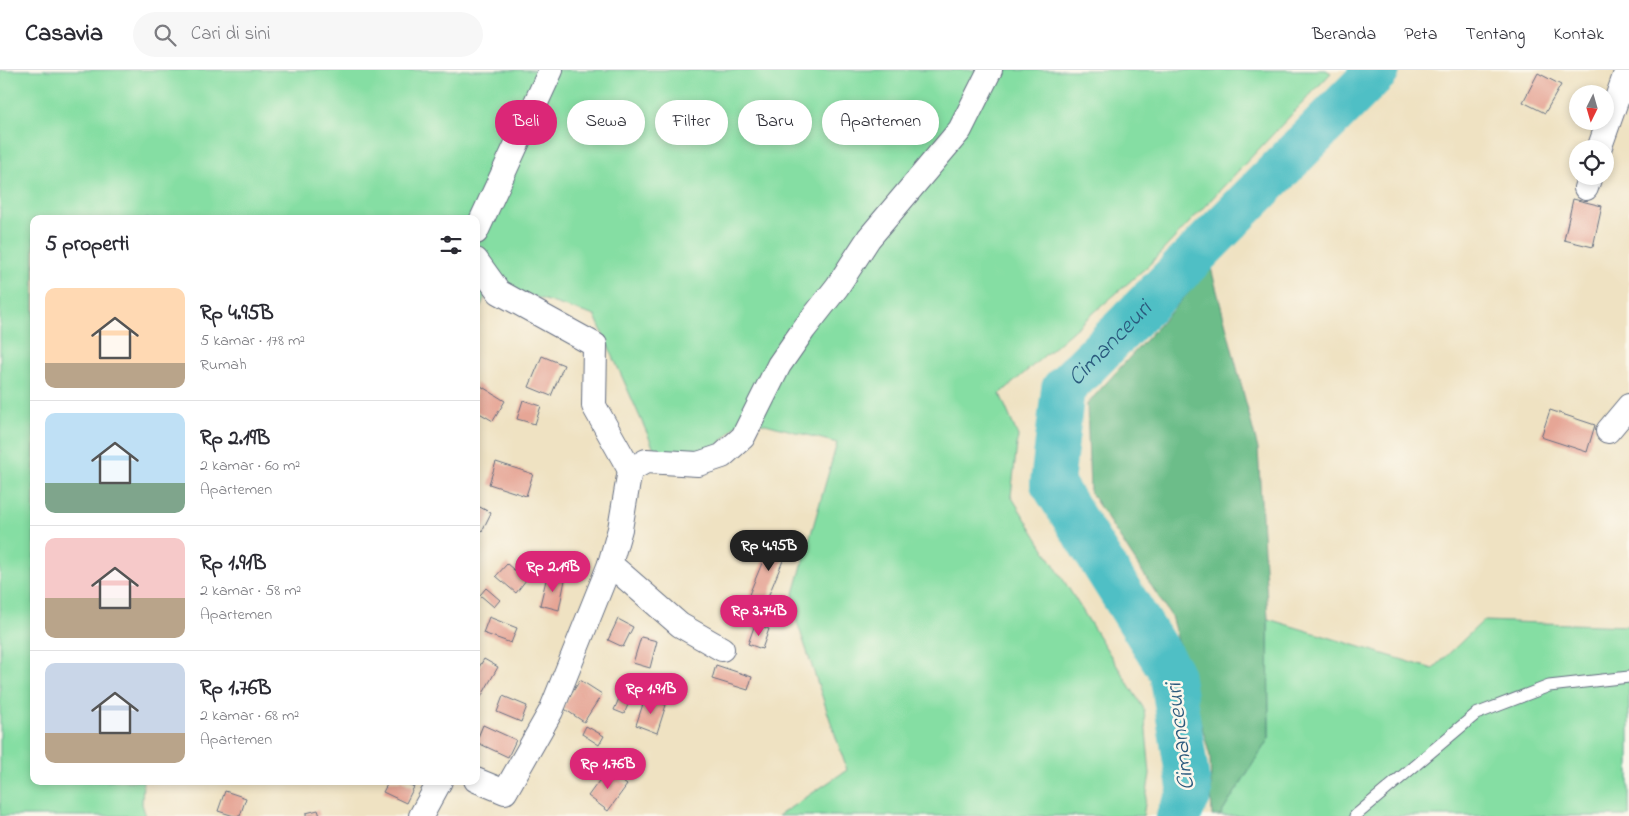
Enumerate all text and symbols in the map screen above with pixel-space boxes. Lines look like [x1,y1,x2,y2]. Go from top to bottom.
search box [133,12,483,57]
text: Casavia [25,17,103,52]
icon: search [151,21,179,49]
text: Cari di sini [191,21,270,48]
text: Beranda [1312,22,1376,48]
text: Peta [1404,22,1437,48]
text: Tentang [1465,22,1525,48]
text: Kontak [1553,22,1604,48]
north arrow [1569,85,1614,130]
map controls [1569,85,1614,185]
chip: Beli [495,100,557,145]
chip: Sewa [567,100,645,145]
chip: Filter [655,100,728,145]
chip: Baru [738,100,812,145]
chip: Apartemen [822,100,939,145]
button: locate [1569,140,1614,185]
text: 5 properti [45,230,129,260]
icon: filters [437,231,465,259]
water label: Cimanceuri [1060,292,1163,395]
text: Rp 4.95B [200,299,274,329]
icon: home [85,308,145,368]
text: 5 kamar · 178 m² [200,329,305,353]
text: Rumah [200,353,247,377]
text: Rp 2.19B [200,424,270,454]
icon: home [85,433,145,493]
text: 2 kamar · 60 m² [200,454,300,478]
text: Apartemen [200,478,272,502]
pin: Rp 4.95B [717,530,821,572]
text: Rp 4.95B [741,534,797,558]
text: Rp 1.91B [200,549,266,579]
pin: Rp 2.19B [501,550,605,593]
text: Rp 2.19B [526,555,580,579]
icon: home [85,558,145,618]
text: 2 kamar · 58 m² [200,579,301,603]
pin: Rp 3.74B [707,594,811,637]
text: Rp 3.74B [731,599,787,623]
text: Apartemen [200,603,272,627]
pin: Rp 1.91B [599,672,703,715]
text: Rp 1.76B [200,674,271,704]
text: Rp 1.91B [626,677,676,701]
water label: Cimanceuri [1157,678,1205,792]
icon: home [85,683,145,743]
text: 2 kamar · 68 m² [200,704,299,728]
text: Apartemen [200,728,272,752]
pin: Rp 1.76B [556,748,660,790]
text: Rp 1.76B [581,752,635,776]

